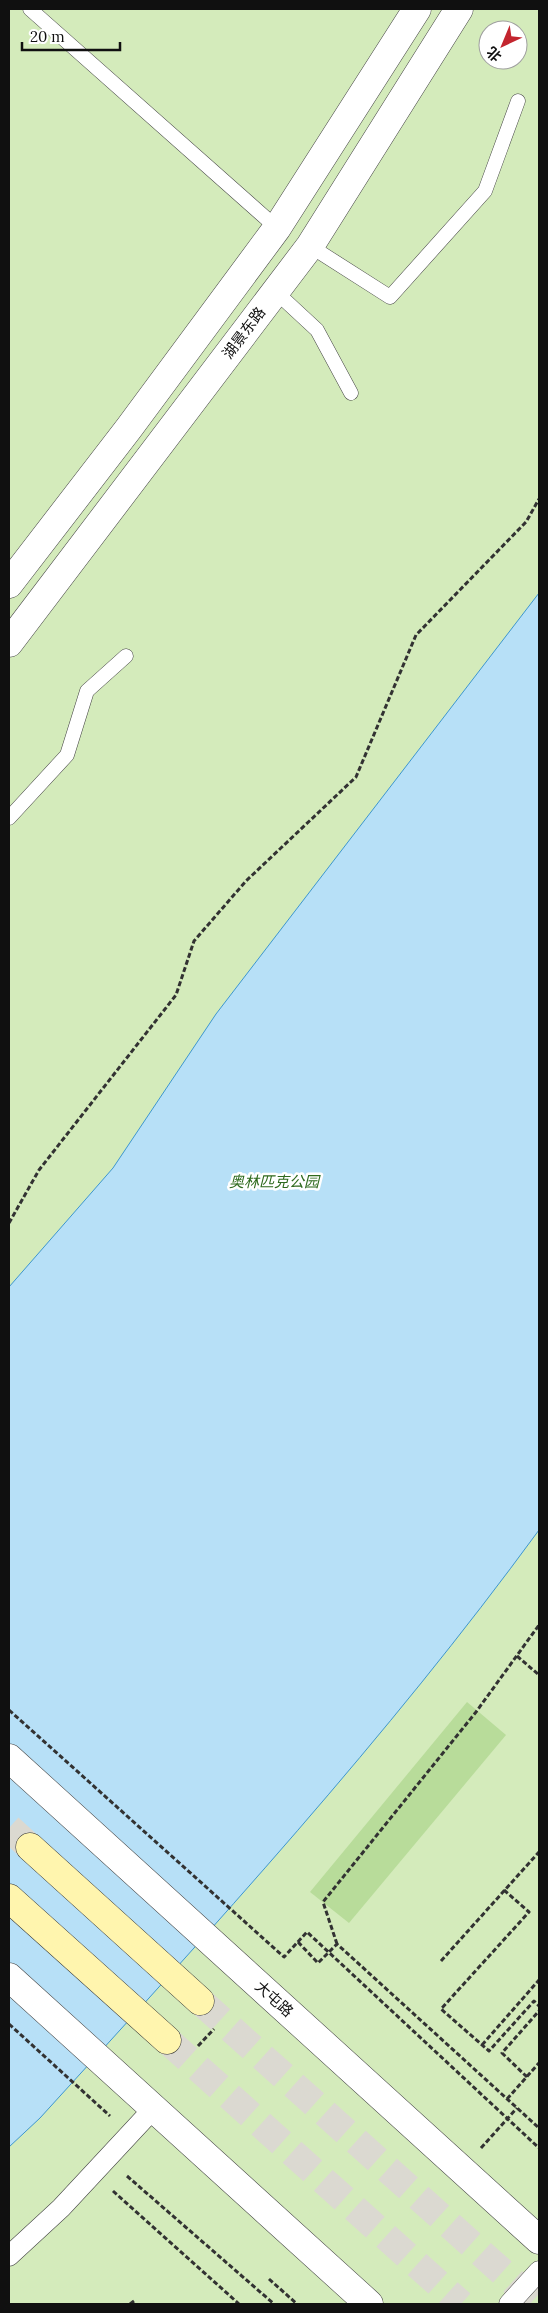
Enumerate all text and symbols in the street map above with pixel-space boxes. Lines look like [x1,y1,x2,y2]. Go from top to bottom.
scale bar [22,20,120,52]
north arrow [478,20,528,70]
text: 20 m [30,27,65,46]
text: 北 [483,43,505,66]
street label: 湖景东路 [218,303,269,362]
park label: 奥林匹克公园 [229,1172,321,1191]
street label: 大屯路 [251,1977,297,2021]

